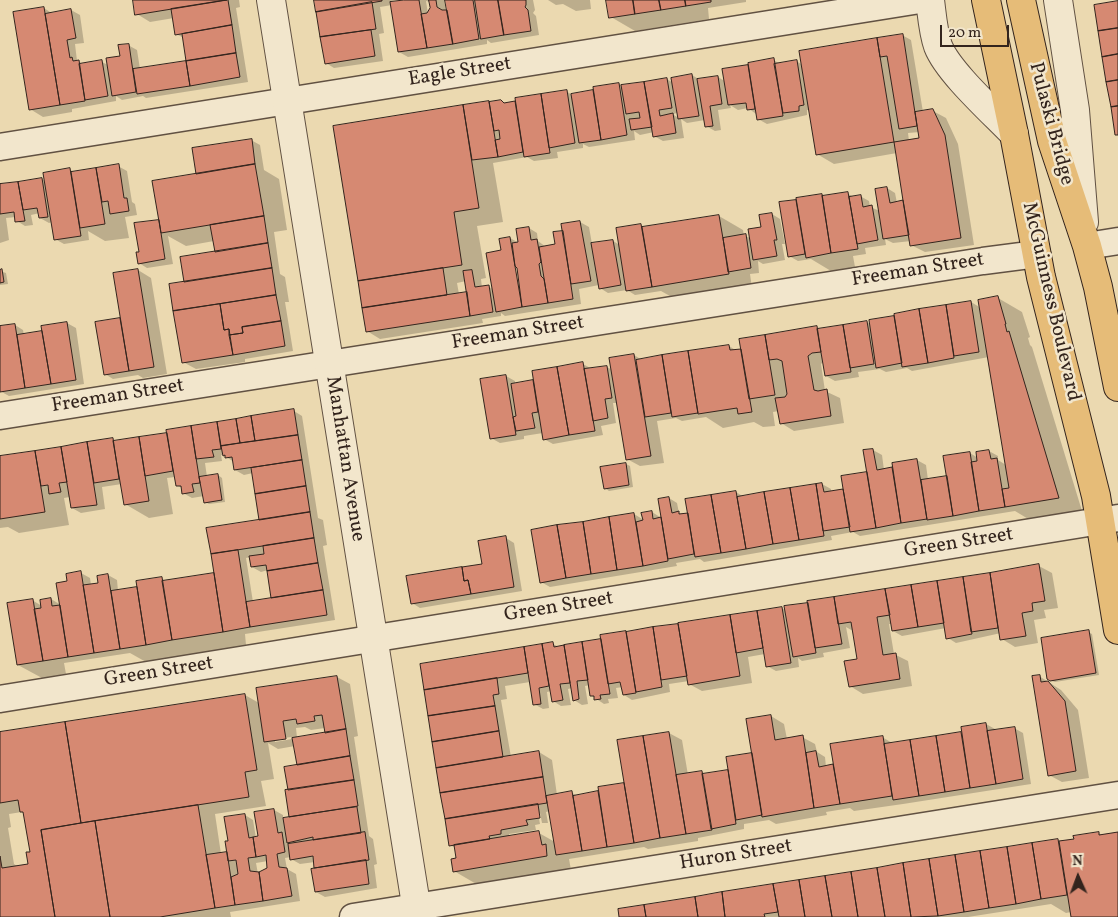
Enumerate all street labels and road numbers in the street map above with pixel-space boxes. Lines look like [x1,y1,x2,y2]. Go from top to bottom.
street label: Eagle Street [407,53,513,93]
street label: Pulaski Bridge [1022,60,1078,188]
street label: McGuinness Boulevard [1015,200,1085,404]
street label: Freeman Street [850,249,986,293]
street label: Freeman Street [450,312,586,356]
street label: Freeman Street [50,375,186,419]
street label: Manhattan Avenue [319,375,369,543]
street label: Green Street [903,524,1015,564]
street label: Green Street [503,588,615,628]
street label: Green Street [103,653,215,693]
street label: Huron Street [678,835,794,877]

